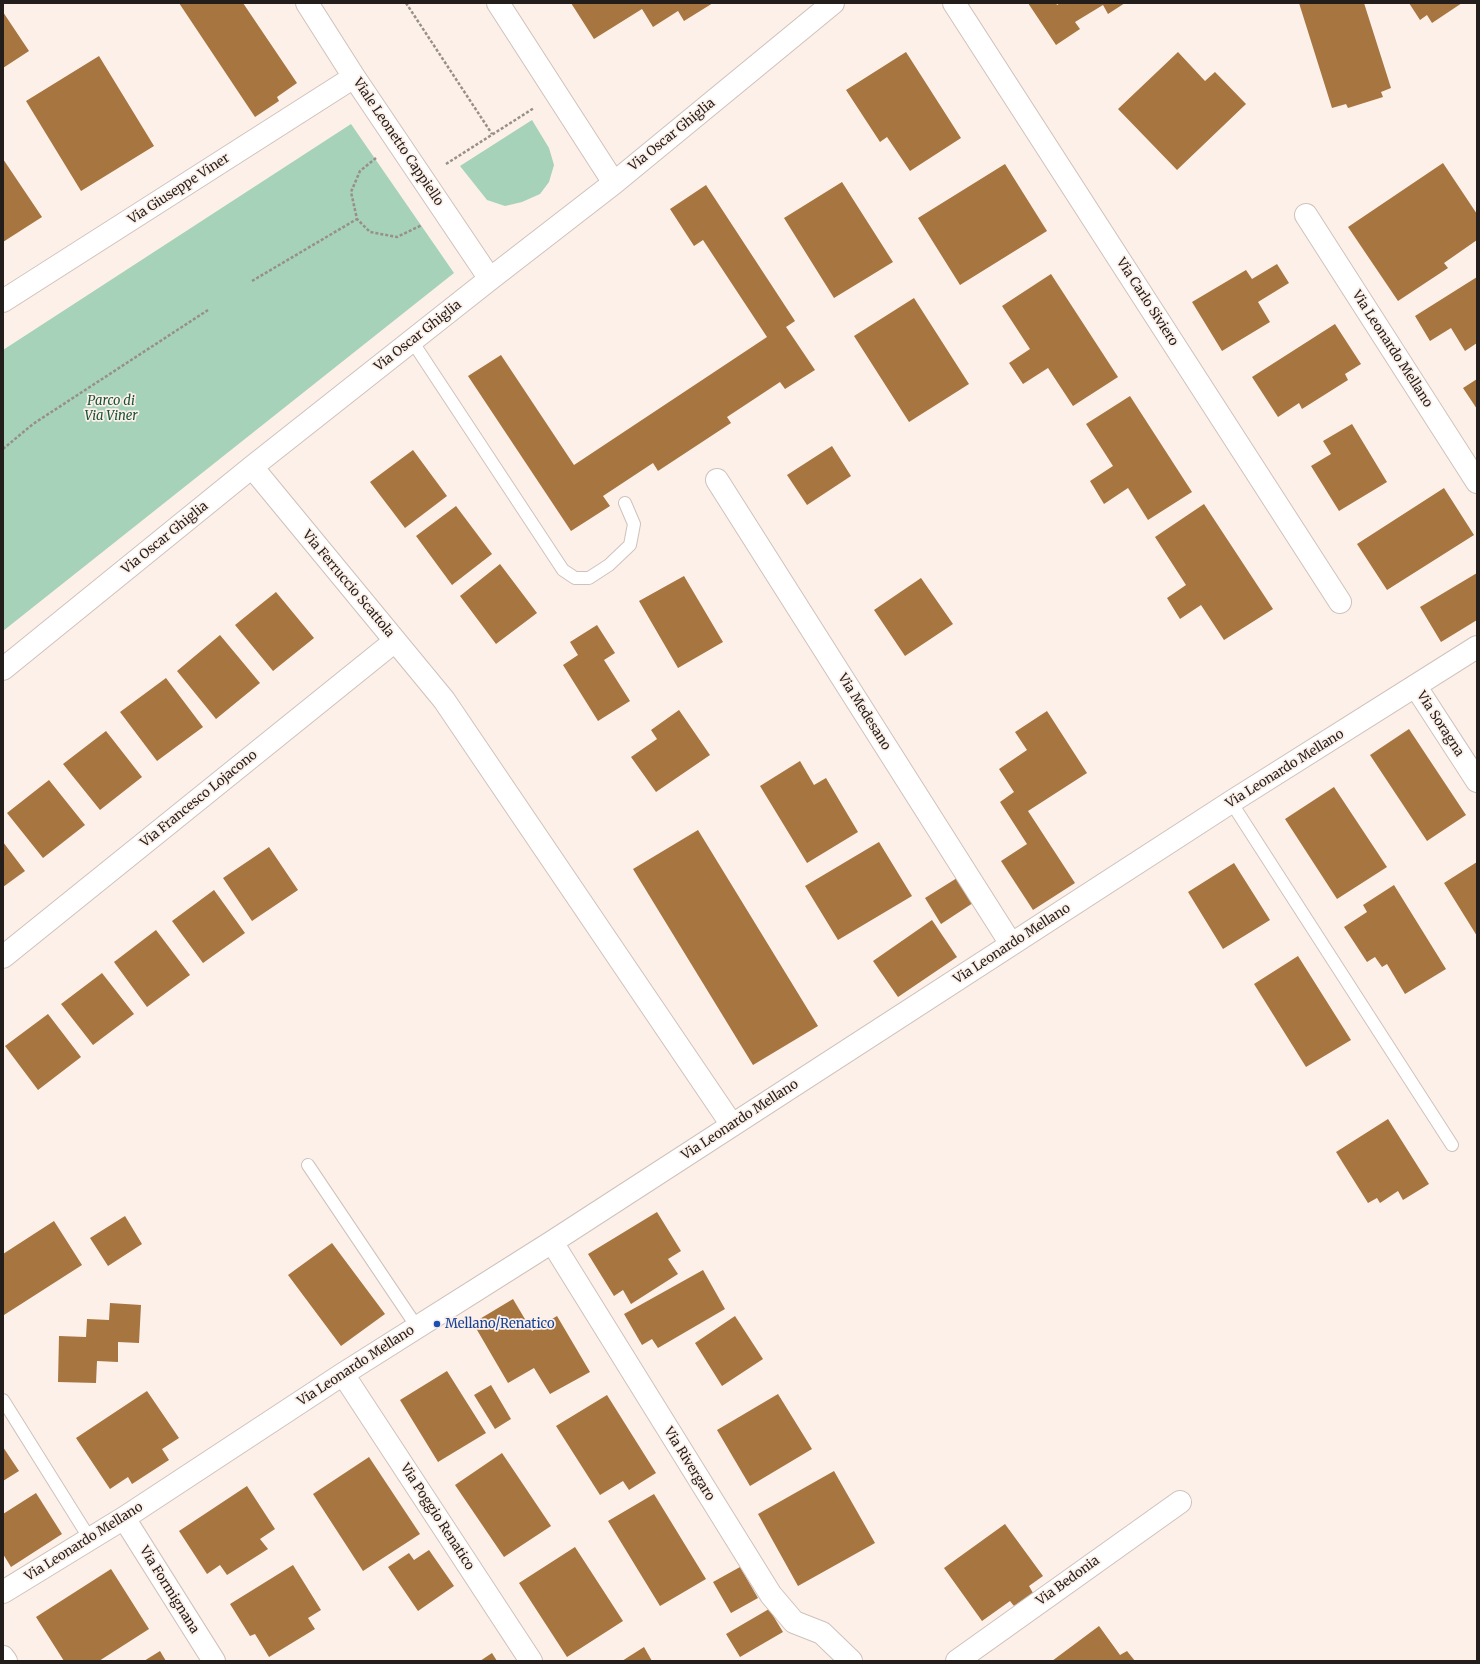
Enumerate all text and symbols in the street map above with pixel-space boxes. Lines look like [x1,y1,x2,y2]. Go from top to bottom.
street label: Viale Leonetto Cappiello [349,75,447,209]
street label: Via Oscar Ghiglia [626,96,718,174]
street label: Via Giuseppe Viner [125,150,233,228]
street label: Via Carlo Siviero [1113,255,1181,349]
street label: Via Leonardo Mellano [1348,288,1436,410]
street label: Via Oscar Ghiglia [371,297,465,375]
park label: Parco di Via Viner [84,393,138,424]
street label: Via Oscar Ghiglia [119,499,211,577]
street label: Via Ferruccio Scattola [299,527,397,641]
street label: Via Medesano [834,671,894,753]
street label: Via Soragna [1413,688,1467,760]
street label: Via Leonardo Mellano [1223,726,1347,812]
street label: Via Francesco Lojacono [138,747,260,851]
street label: Via Leonardo Mellano [951,900,1073,988]
street label: Via Leonardo Mellano [679,1076,801,1164]
place label: Mellano/Renatico [445,1316,555,1332]
marker: Mellano/Renatico [432,1319,442,1329]
street label: Via Leonardo Mellano [295,1322,417,1410]
street label: Via Rivergaro [660,1424,718,1504]
street label: Via Poggio Renatico [397,1461,477,1573]
street label: Via Leonardo Mellano [22,1499,146,1585]
street label: Via Formignana [136,1544,202,1636]
street label: Via Bedonia [1033,1553,1103,1609]

